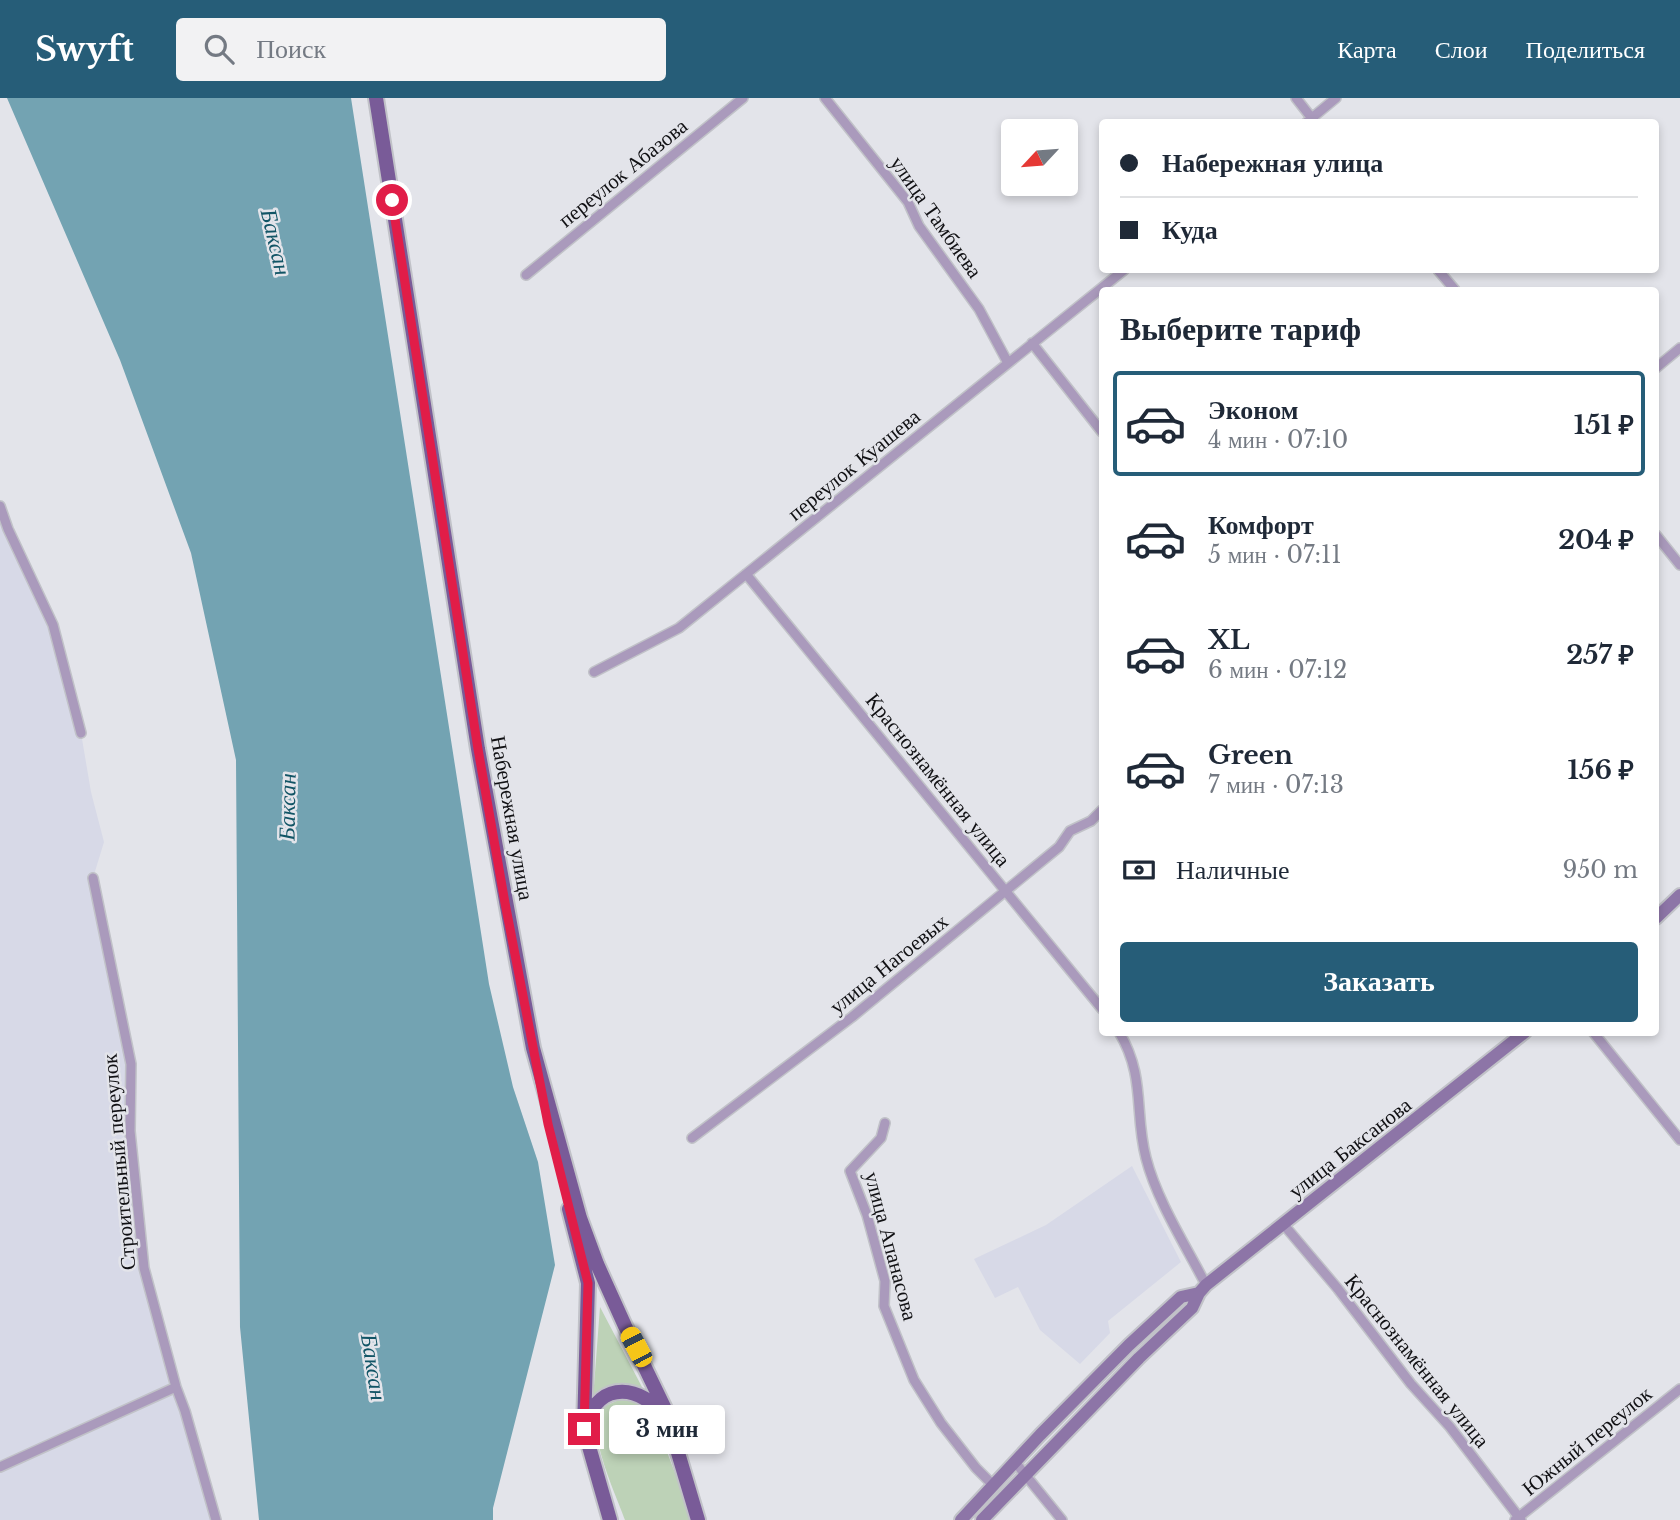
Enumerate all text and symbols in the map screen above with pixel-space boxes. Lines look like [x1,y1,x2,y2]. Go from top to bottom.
search box [176,18,666,81]
text: Swyft [35,29,134,70]
icon: search [200,30,238,68]
text: Поиск [256,33,326,65]
text: Карта [1337,35,1397,64]
text: Слои [1435,35,1488,64]
text: Поделиться [1526,35,1645,64]
street label: переулок Абазова [553,113,693,233]
north arrow [1001,119,1078,196]
map controls [1001,119,1078,196]
text: Набережная улица [1162,147,1383,179]
street label: улица Тамбиева [884,151,988,284]
route start [376,184,408,216]
water label: Баксан [255,205,297,278]
text: Куда [1162,214,1218,246]
text: Выберите тариф [1120,309,1361,349]
icon: car [1124,392,1187,455]
text: Эконом [1208,394,1298,426]
street label: переулок Куашева [782,403,926,526]
text: 151 ₽ [1574,409,1634,441]
text: 4 мин · 07:10 [1208,426,1348,454]
icon: car [1124,507,1187,570]
text: Комфорт [1208,509,1314,541]
text: 204 ₽ [1558,524,1634,556]
text: 5 мин · 07:11 [1208,541,1342,569]
icon: car [1124,622,1187,685]
text: XL [1208,624,1250,656]
text: 257 ₽ [1566,639,1634,671]
text: 6 мин · 07:12 [1208,656,1347,684]
street label: Краснознамённая улица [860,688,1016,873]
street label: Набережная улица [485,734,539,903]
icon: car [1124,737,1187,800]
text: Green [1208,739,1293,771]
text: 156 ₽ [1568,754,1634,786]
text: 7 мин · 07:13 [1208,771,1344,799]
water label: Баксан [272,773,302,842]
icon: cash [1120,851,1158,889]
text: Наличные [1176,854,1289,886]
text: 950 m [1562,856,1638,884]
street label: улица Нагоевых [824,908,954,1020]
button: Заказать [1120,942,1638,1022]
street label: Строительный переулок [97,1052,141,1271]
street label: улица Баксанова [1283,1092,1417,1204]
street label: улица Апанасова [859,1169,924,1324]
street label: Краснознамённая улица [1339,1269,1495,1454]
car [617,1324,656,1370]
water label: Баксан [355,1330,393,1403]
street label: Южный переулок [1517,1380,1658,1501]
callout: 3 мин [608,1404,724,1454]
route end [568,1413,600,1445]
text: 3 мин [636,1415,698,1443]

